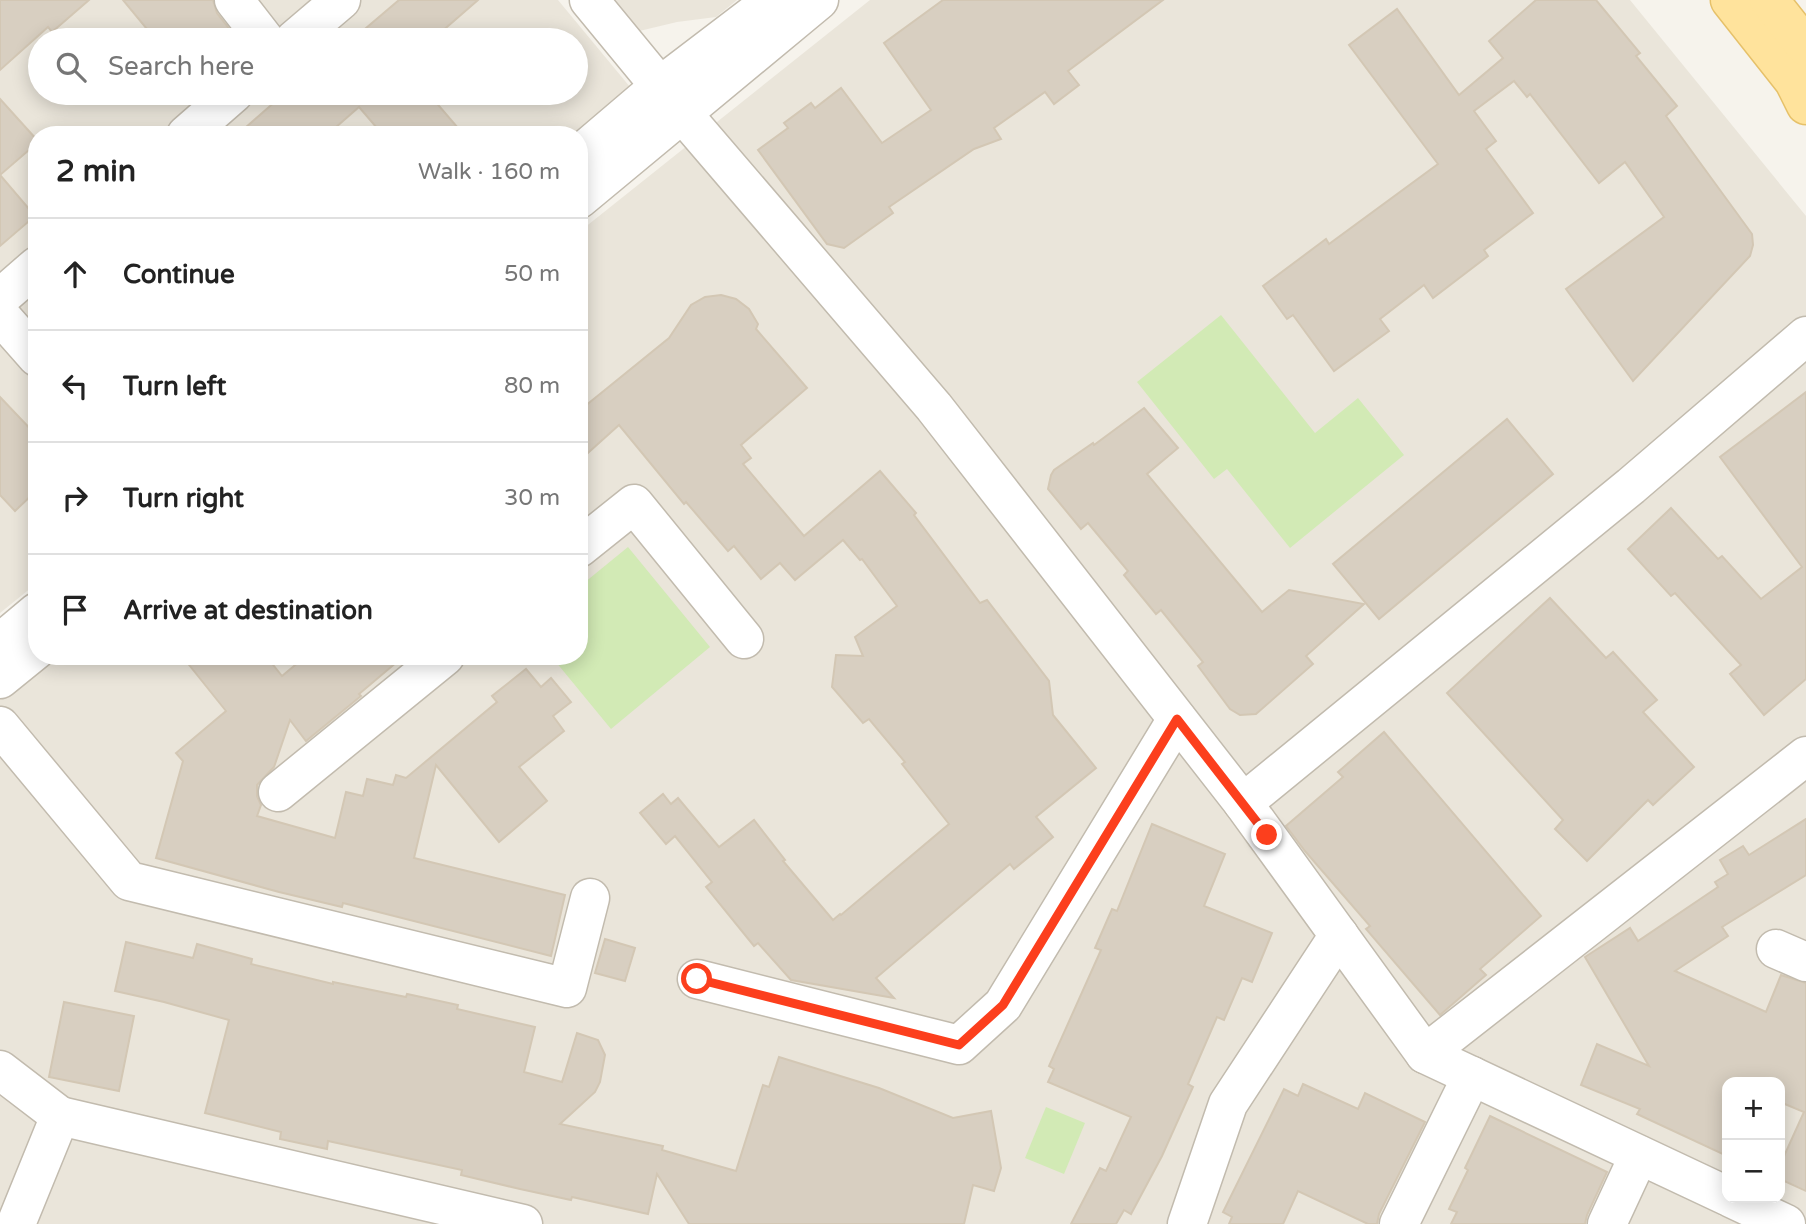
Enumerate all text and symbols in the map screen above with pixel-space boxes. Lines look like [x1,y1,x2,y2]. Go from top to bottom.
search box [28,28,588,105]
icon: search [52,48,90,86]
text: Search here [108,51,254,82]
text: 2 min [56,153,136,190]
text: Walk · 160 m [418,158,560,186]
icon: ahead [56,255,94,293]
text: Continue [123,259,235,290]
text: 50 m [504,260,560,288]
icon: left [56,367,94,405]
text: Turn left [123,371,226,402]
text: 80 m [504,372,560,400]
icon: right [56,479,94,517]
text: Turn right [123,483,244,514]
text: 30 m [504,484,560,512]
icon: arrive [56,591,94,629]
text: Arrive at destination [123,595,373,626]
route end [1251,819,1282,850]
route start [681,963,712,994]
map controls [1722,1077,1785,1203]
button: + [1722,1077,1785,1140]
button: − [1722,1140,1785,1203]

